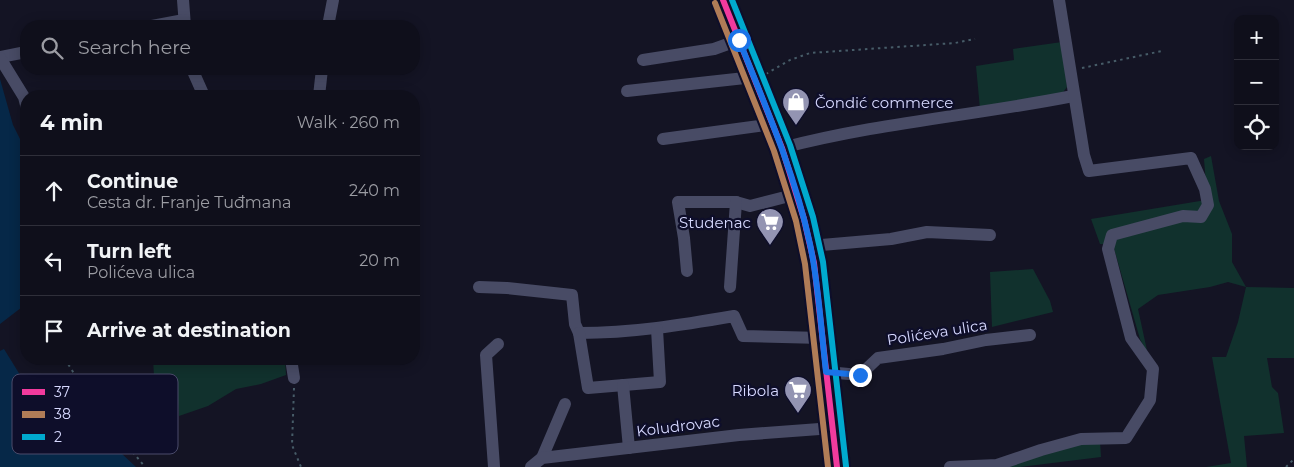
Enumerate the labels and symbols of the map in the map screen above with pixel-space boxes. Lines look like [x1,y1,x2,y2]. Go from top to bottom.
route start [728,29,751,52]
shop icon: Čondić commerce [781,87,811,126]
place label: Čondić commerce [815,93,953,112]
supermarket icon: Studenac [755,207,785,246]
place label: Studenac [679,213,751,232]
street label: Polićeva ulica [885,315,989,349]
route end [849,364,872,387]
legend [12,374,178,454]
supermarket icon: Ribola [783,375,813,414]
place label: Ribola [732,381,779,400]
text: 37 [54,383,70,401]
text: 38 [54,405,71,423]
street label: Koludrovac [635,411,721,441]
text: 2 [54,428,62,446]

